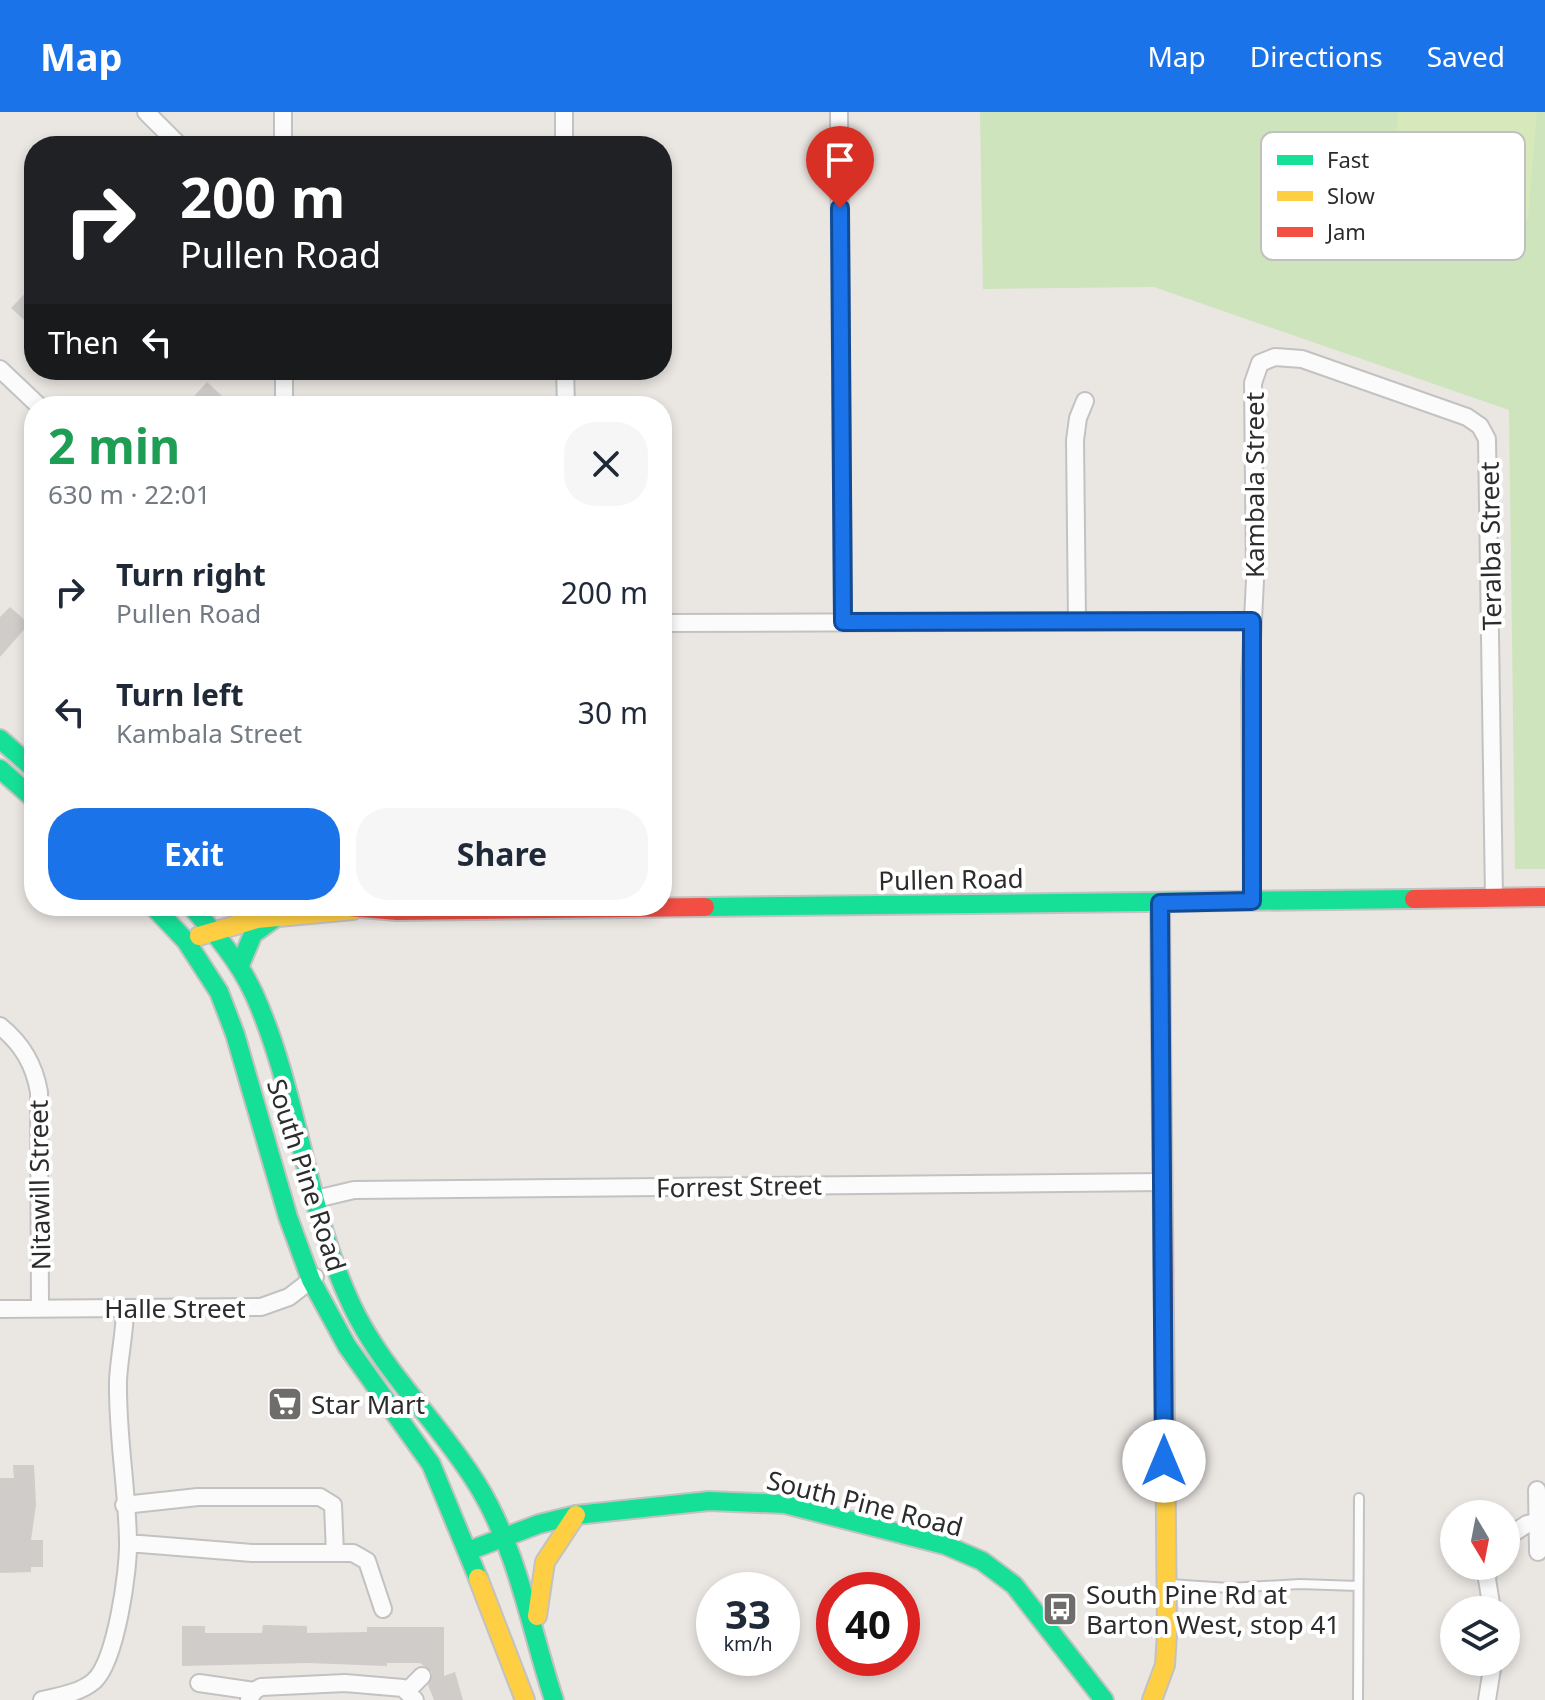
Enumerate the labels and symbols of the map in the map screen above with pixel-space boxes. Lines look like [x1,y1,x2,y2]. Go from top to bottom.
pin [806,126,874,208]
legend [1261,132,1525,260]
text: Fast [1327,144,1369,174]
text: Slow [1327,180,1376,210]
text: Jam [1325,216,1366,246]
street label: Kambala Street [1236,392,1272,578]
street label: Teralba Street [1471,461,1509,631]
street label: Pullen Road [878,860,1024,898]
street label: South Pine Road [259,1074,355,1276]
street label: Nitawill Street [20,1100,58,1270]
street label: Forrest Street [656,1167,822,1205]
street label: Halle Street [104,1290,246,1326]
supermarket icon: Star Mart [266,1385,304,1423]
place label: Star Mart [311,1386,425,1422]
position arrow [1122,1419,1206,1503]
street label: South Pine Road [763,1461,967,1545]
north arrow [1440,1500,1520,1580]
speed limit sign: 40 [816,1572,920,1676]
place label: South Pine Rd at Barton West, stop 41 [1086,1576,1340,1642]
bus stop icon: South Pine Rd at Barton West, stop 41 [1041,1590,1079,1628]

